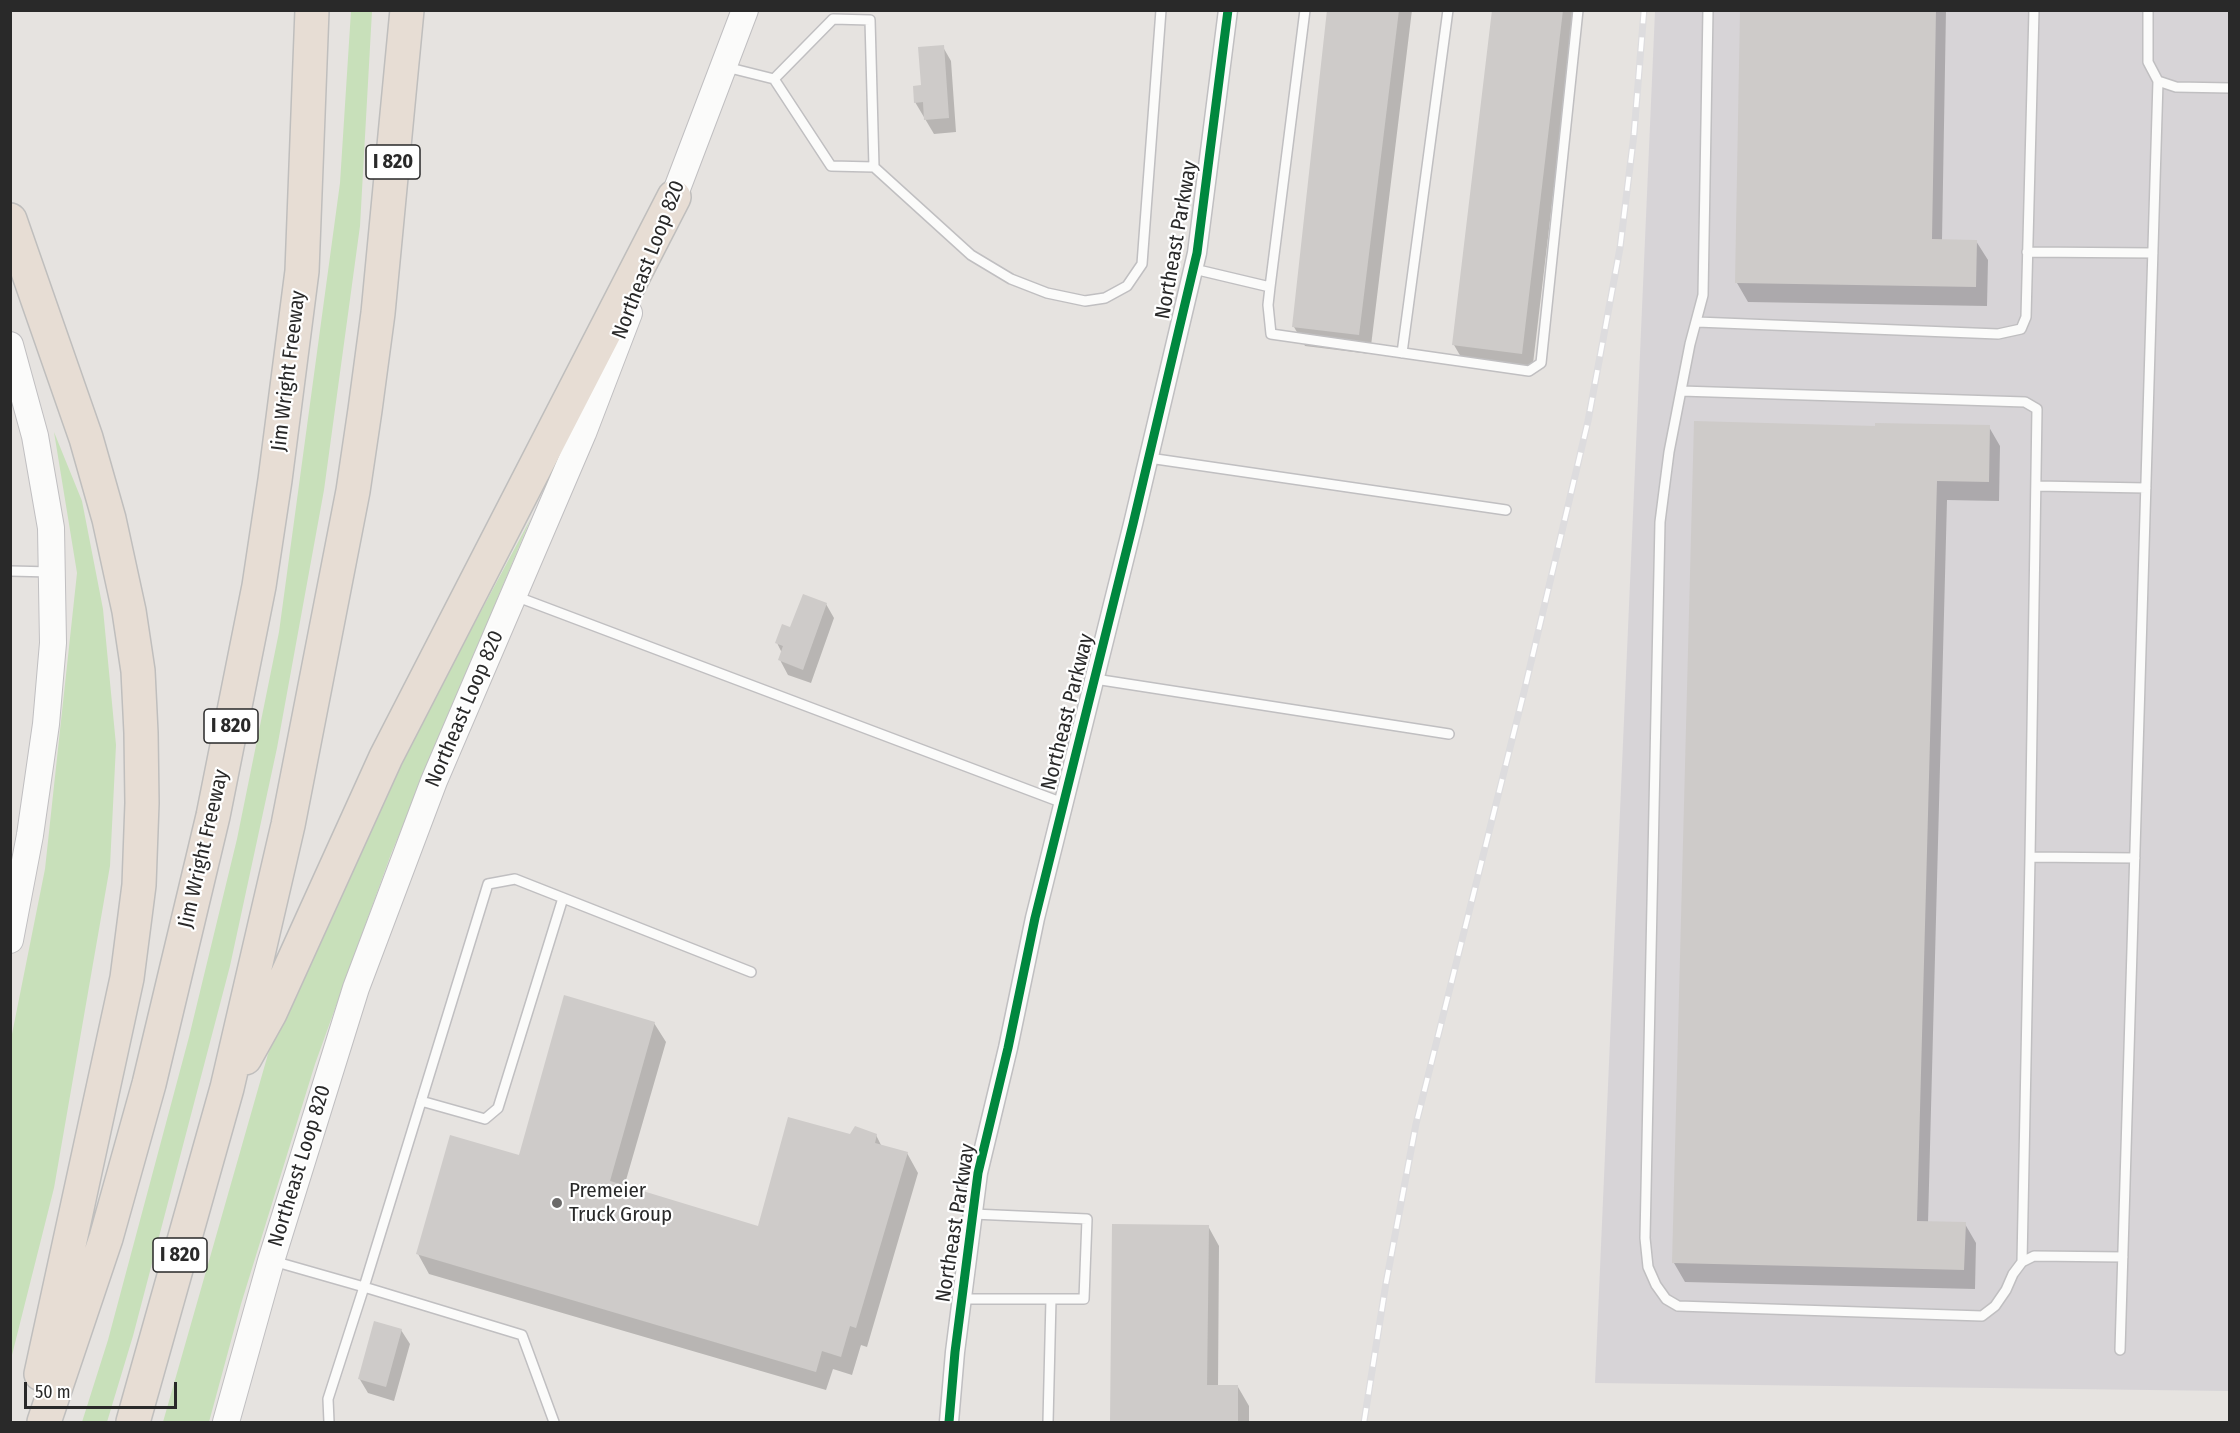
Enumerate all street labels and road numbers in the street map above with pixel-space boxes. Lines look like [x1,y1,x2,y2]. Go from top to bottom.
road number: I 820 [366,145,420,179]
street label: Northeast Parkway [1151,159,1203,321]
street label: Northeast Loop 820 [607,177,691,343]
street label: Jim Wright Freeway [267,289,311,453]
street label: Northeast Loop 820 [421,627,509,791]
street label: Northeast Parkway [1036,631,1100,793]
road number: I 820 [204,709,258,743]
street label: Jim Wright Freeway [174,767,234,931]
street label: Northeast Loop 820 [263,1082,337,1250]
street label: Northeast Parkway [931,1142,981,1304]
road number: I 820 [153,1238,207,1272]

